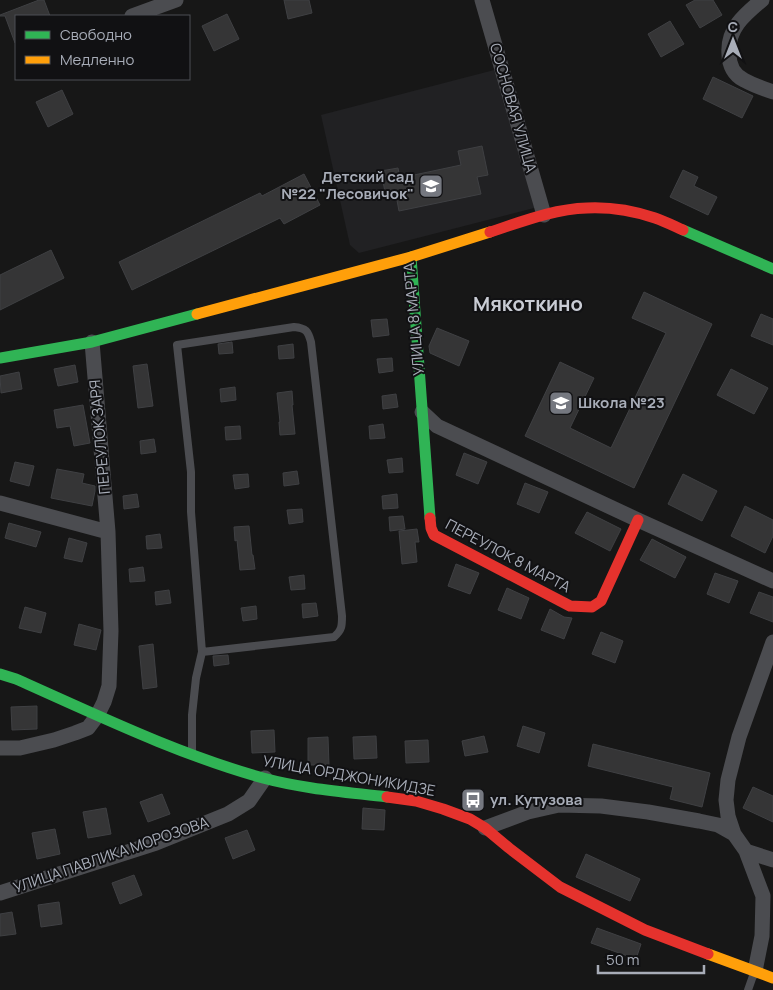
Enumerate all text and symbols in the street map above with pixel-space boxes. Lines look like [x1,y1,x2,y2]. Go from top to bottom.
legend [15,15,190,80]
north arrow [708,15,758,65]
text: С [728,17,738,36]
text: Свободно [60,24,132,45]
street label: СОСНОВАЯ УЛИЦА [485,41,542,176]
text: Медленно [60,49,134,70]
place label: Детский сад №22 "Лесовичок" [281,166,414,204]
school or university icon: Детский сад №22 "Лесовичок" [418,173,444,199]
street label: УЛИЦА 8 МАРТА [398,261,429,376]
district label: Мякоткино [473,290,583,317]
street label: ПЕРЕУЛОК ЗАРЯ [84,379,115,495]
school or university icon: Школа №23 [548,390,574,416]
place label: Школа №23 [578,392,665,413]
street label: ПЕРЕУЛОК 8 МАРТА [442,514,575,598]
street label: УЛИЦА ОРДЖОНИКИДЗЕ [261,750,437,801]
bus stop icon: ул. Кутузова [460,787,486,813]
place label: ул. Кутузова [490,789,582,810]
street label: УЛИЦА ПАВЛИКА МОРОЗОВА [10,811,212,898]
scale bar [598,942,704,974]
text: 50 m [606,949,640,970]

